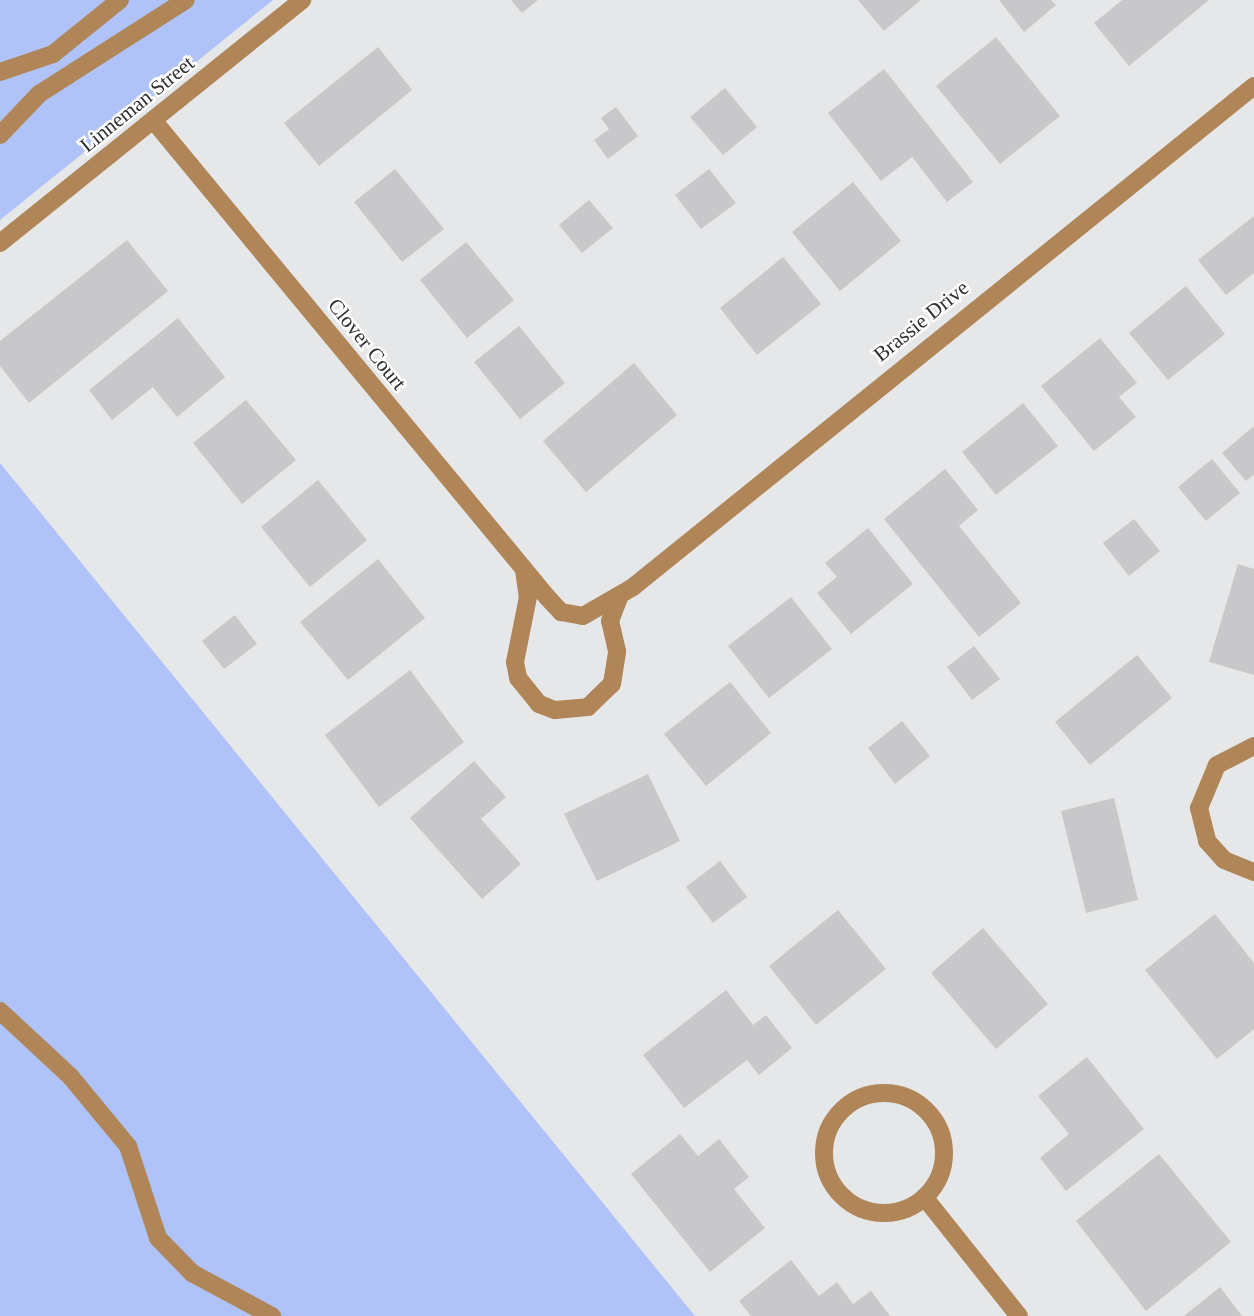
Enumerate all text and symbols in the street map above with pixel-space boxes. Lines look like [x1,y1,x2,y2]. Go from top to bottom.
street label: Linneman Street [75,50,199,158]
street label: Brassie Drive [868,275,974,367]
street label: Clover Court [323,293,411,395]

